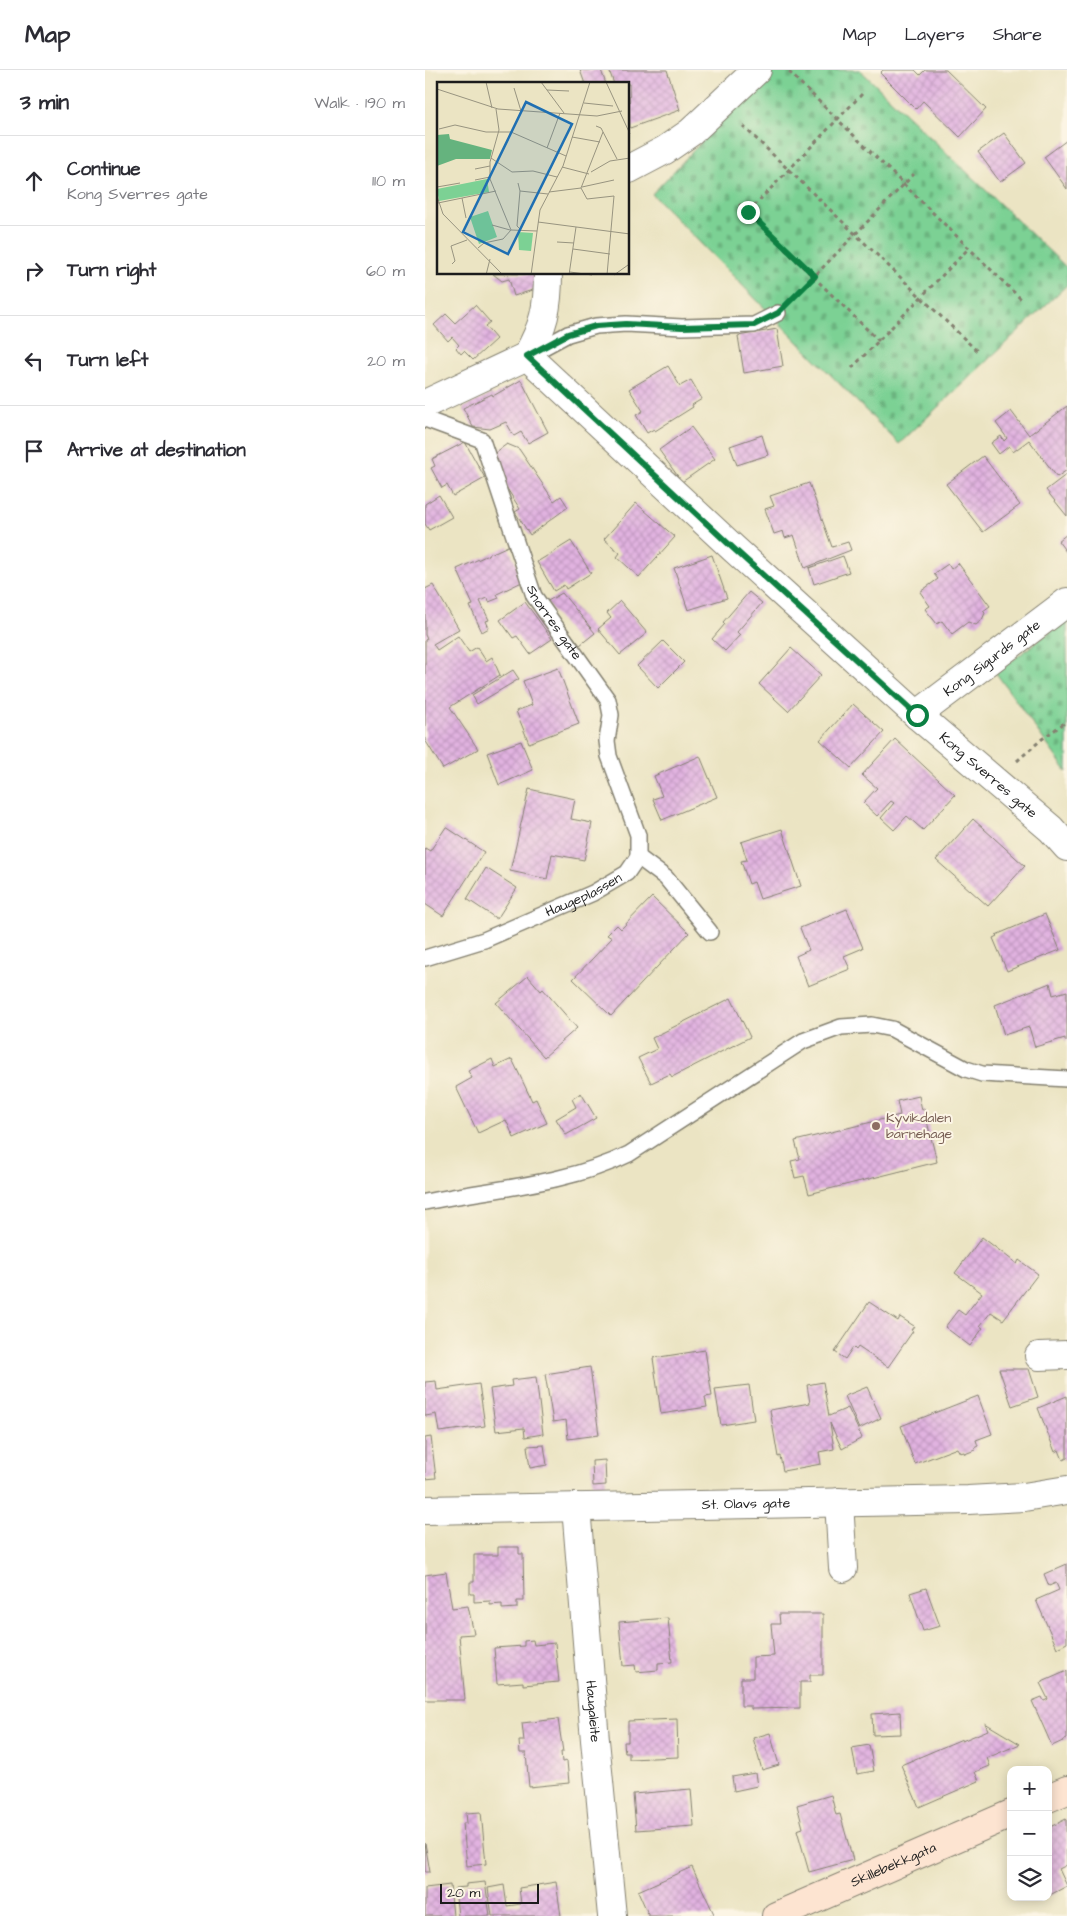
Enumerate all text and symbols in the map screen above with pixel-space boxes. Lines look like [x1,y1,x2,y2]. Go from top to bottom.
text: Map [25,18,70,52]
text: Map [842,22,876,47]
text: Layers [904,22,965,47]
text: Share [993,22,1042,47]
inset map [437,82,630,275]
text: 3 min [20,88,69,117]
text: Walk · 190 m [314,92,405,114]
text: Continue [67,156,141,183]
icon: ahead [20,167,48,195]
text: 110 m [372,170,405,192]
text: Kong Sverres gate [67,183,208,205]
route end [737,201,760,224]
icon: right [20,257,48,285]
text: Turn right [67,257,156,284]
text: 60 m [366,260,405,282]
icon: left [20,347,48,375]
text: Turn left [67,347,148,374]
text: 20 m [367,350,405,372]
icon: arrive [20,437,48,465]
text: Arrive at destination [67,437,246,464]
street label: Snorres gate [521,583,587,664]
street label: Kong Sigurds gate [939,615,1045,702]
route start [906,704,929,727]
street label: Kong Sverres gate [935,728,1042,823]
street label: Haugeplassen [542,868,626,922]
place label: Kyvikdalen barnehage [886,1108,953,1144]
marker: Kyvikdalen barnehage [870,1120,882,1132]
street label: St. Olavs gate [702,1493,791,1515]
street label: Haugaleite [580,1680,605,1744]
map controls [1007,1766,1052,1901]
button: + [1007,1766,1052,1811]
button: − [1007,1811,1052,1856]
street label: Skillebekkgata [847,1838,939,1892]
button: layers [1007,1856,1052,1901]
scale bar [440,1881,539,1904]
text: 20 m [447,1883,480,1903]

